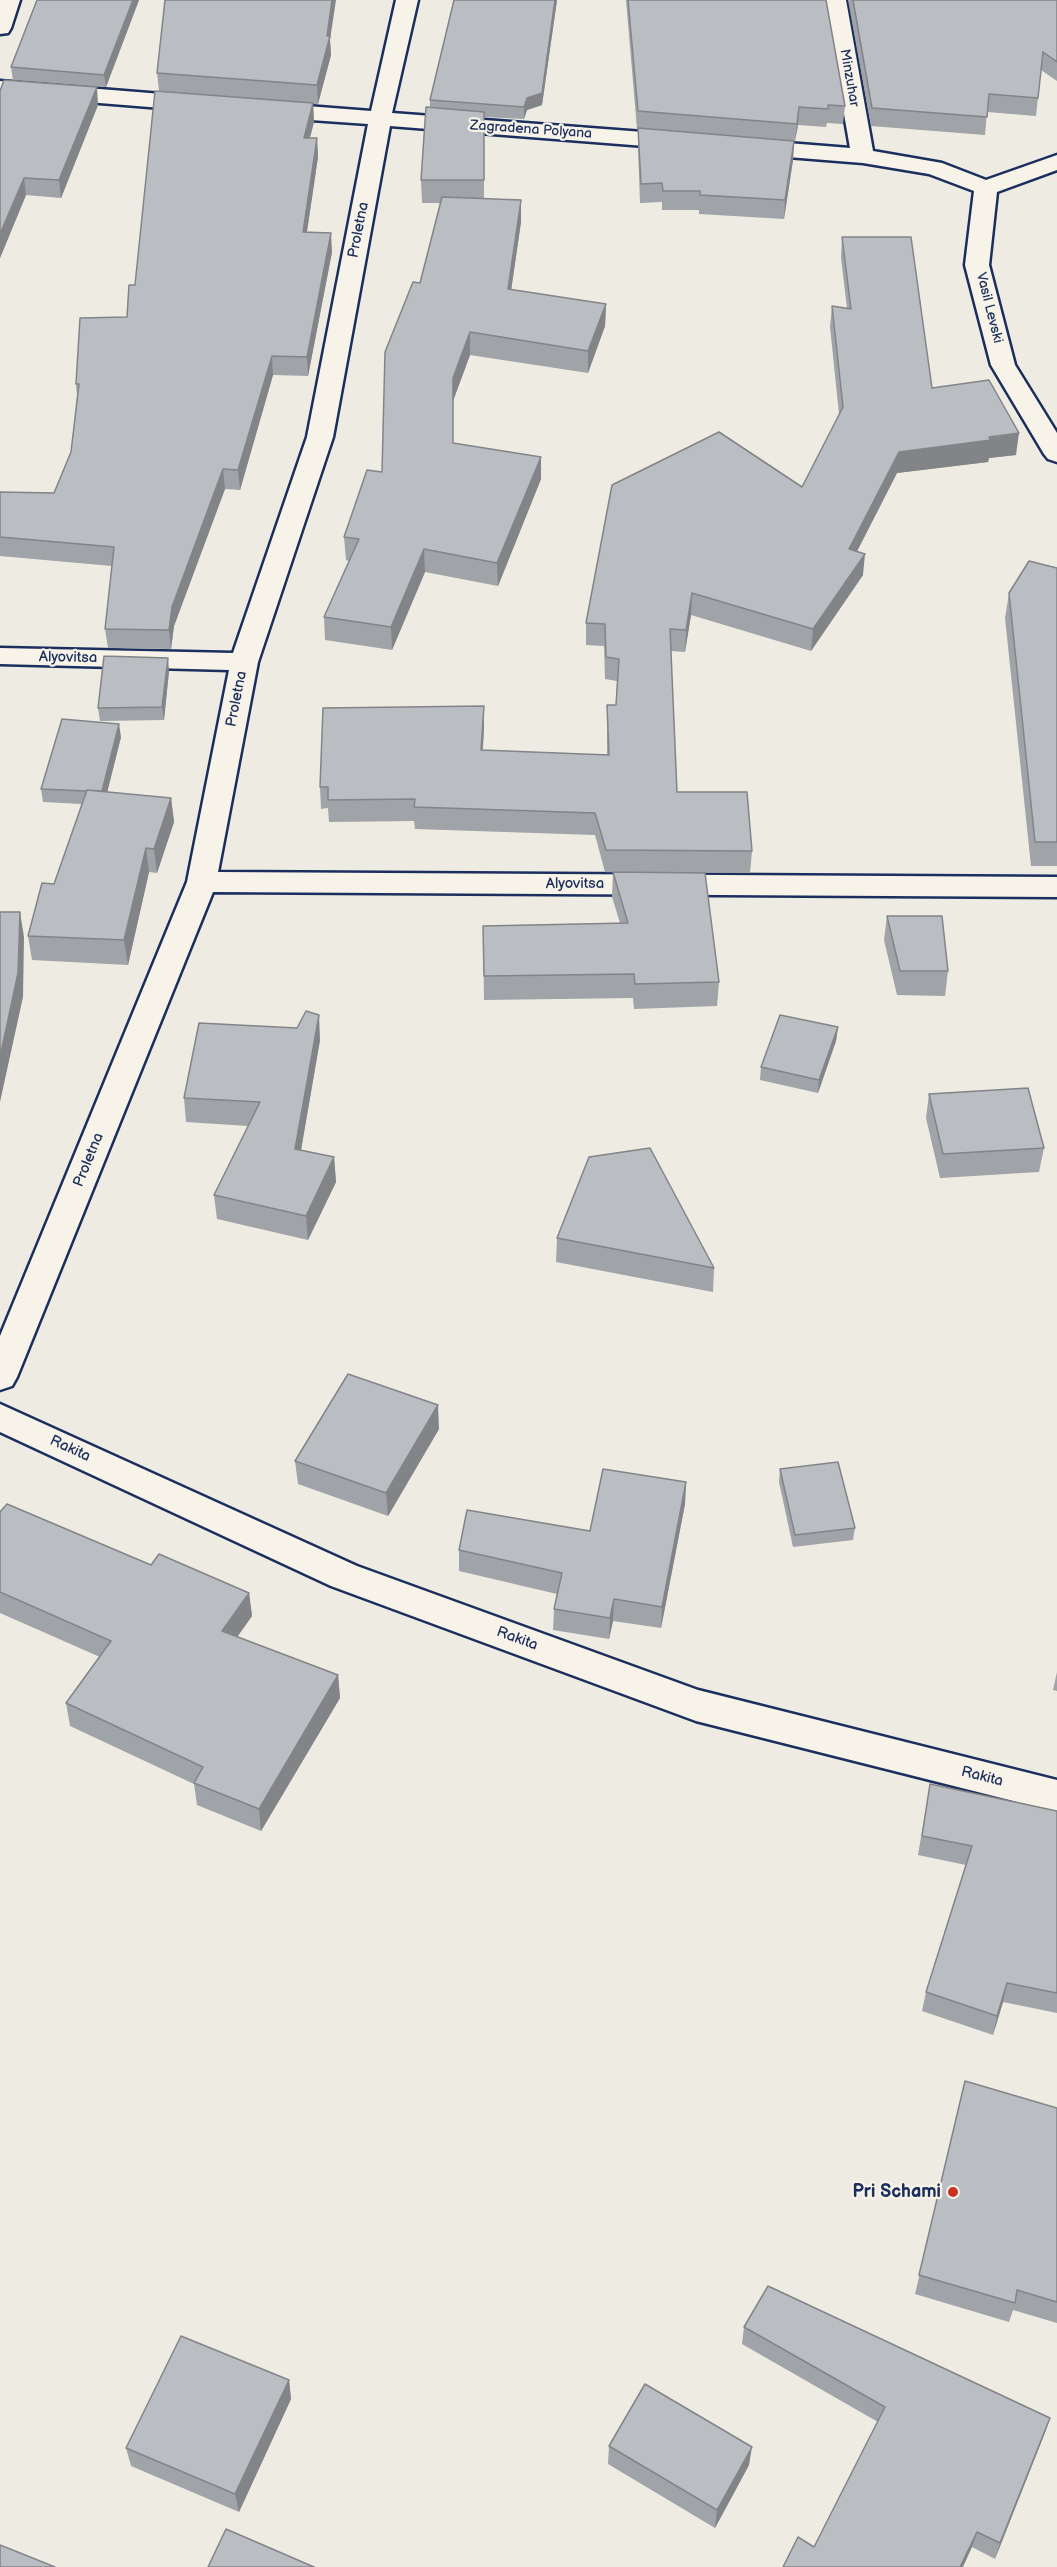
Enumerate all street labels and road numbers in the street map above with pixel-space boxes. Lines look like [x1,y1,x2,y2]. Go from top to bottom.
street label: Minzuhar [836,48,862,108]
street label: Zagradena Polyana [469,117,593,143]
street label: Proletna [345,200,373,260]
street label: Vasil Levski [972,271,1006,345]
street label: Alyovitsa [39,648,97,668]
street label: Proletna [223,669,251,729]
street label: Alyovitsa [546,875,604,893]
street label: Proletna [70,1130,108,1190]
street label: Rakita [47,1432,93,1466]
street label: Rakita [494,1623,540,1655]
street label: Rakita [959,1763,1005,1791]

